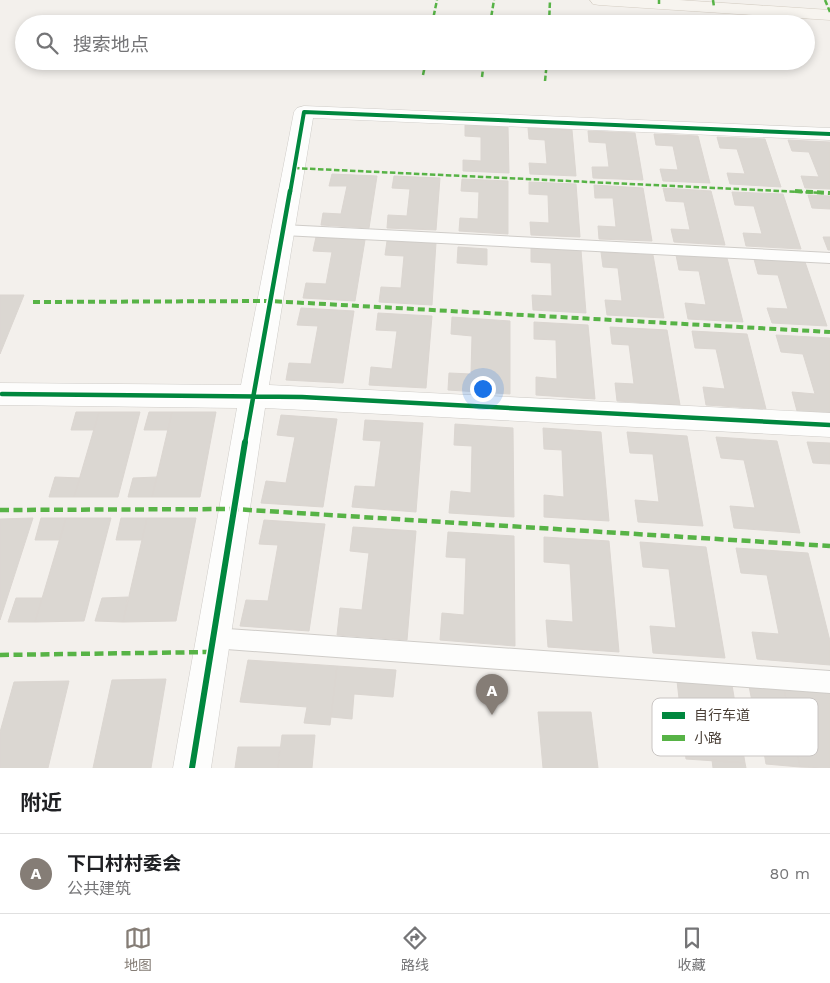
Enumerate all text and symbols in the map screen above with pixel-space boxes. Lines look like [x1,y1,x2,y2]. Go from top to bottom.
search box [15,15,815,70]
icon: search [33,29,61,57]
text: 搜索地点 [73,33,149,56]
your location [470,376,496,402]
pin: A [476,674,508,715]
legend [652,698,818,756]
text: 自行车道 [694,707,750,723]
text: 小路 [694,730,722,746]
text: 附近 [20,790,62,815]
text: 下口村村委会 [67,852,181,875]
text: A [31,864,41,883]
text: 80 m [769,864,810,883]
text: 公共建筑 [67,879,131,898]
tab: 地图 [124,924,152,974]
tab: 路线 [401,924,429,974]
tab: 收藏 [678,924,706,974]

